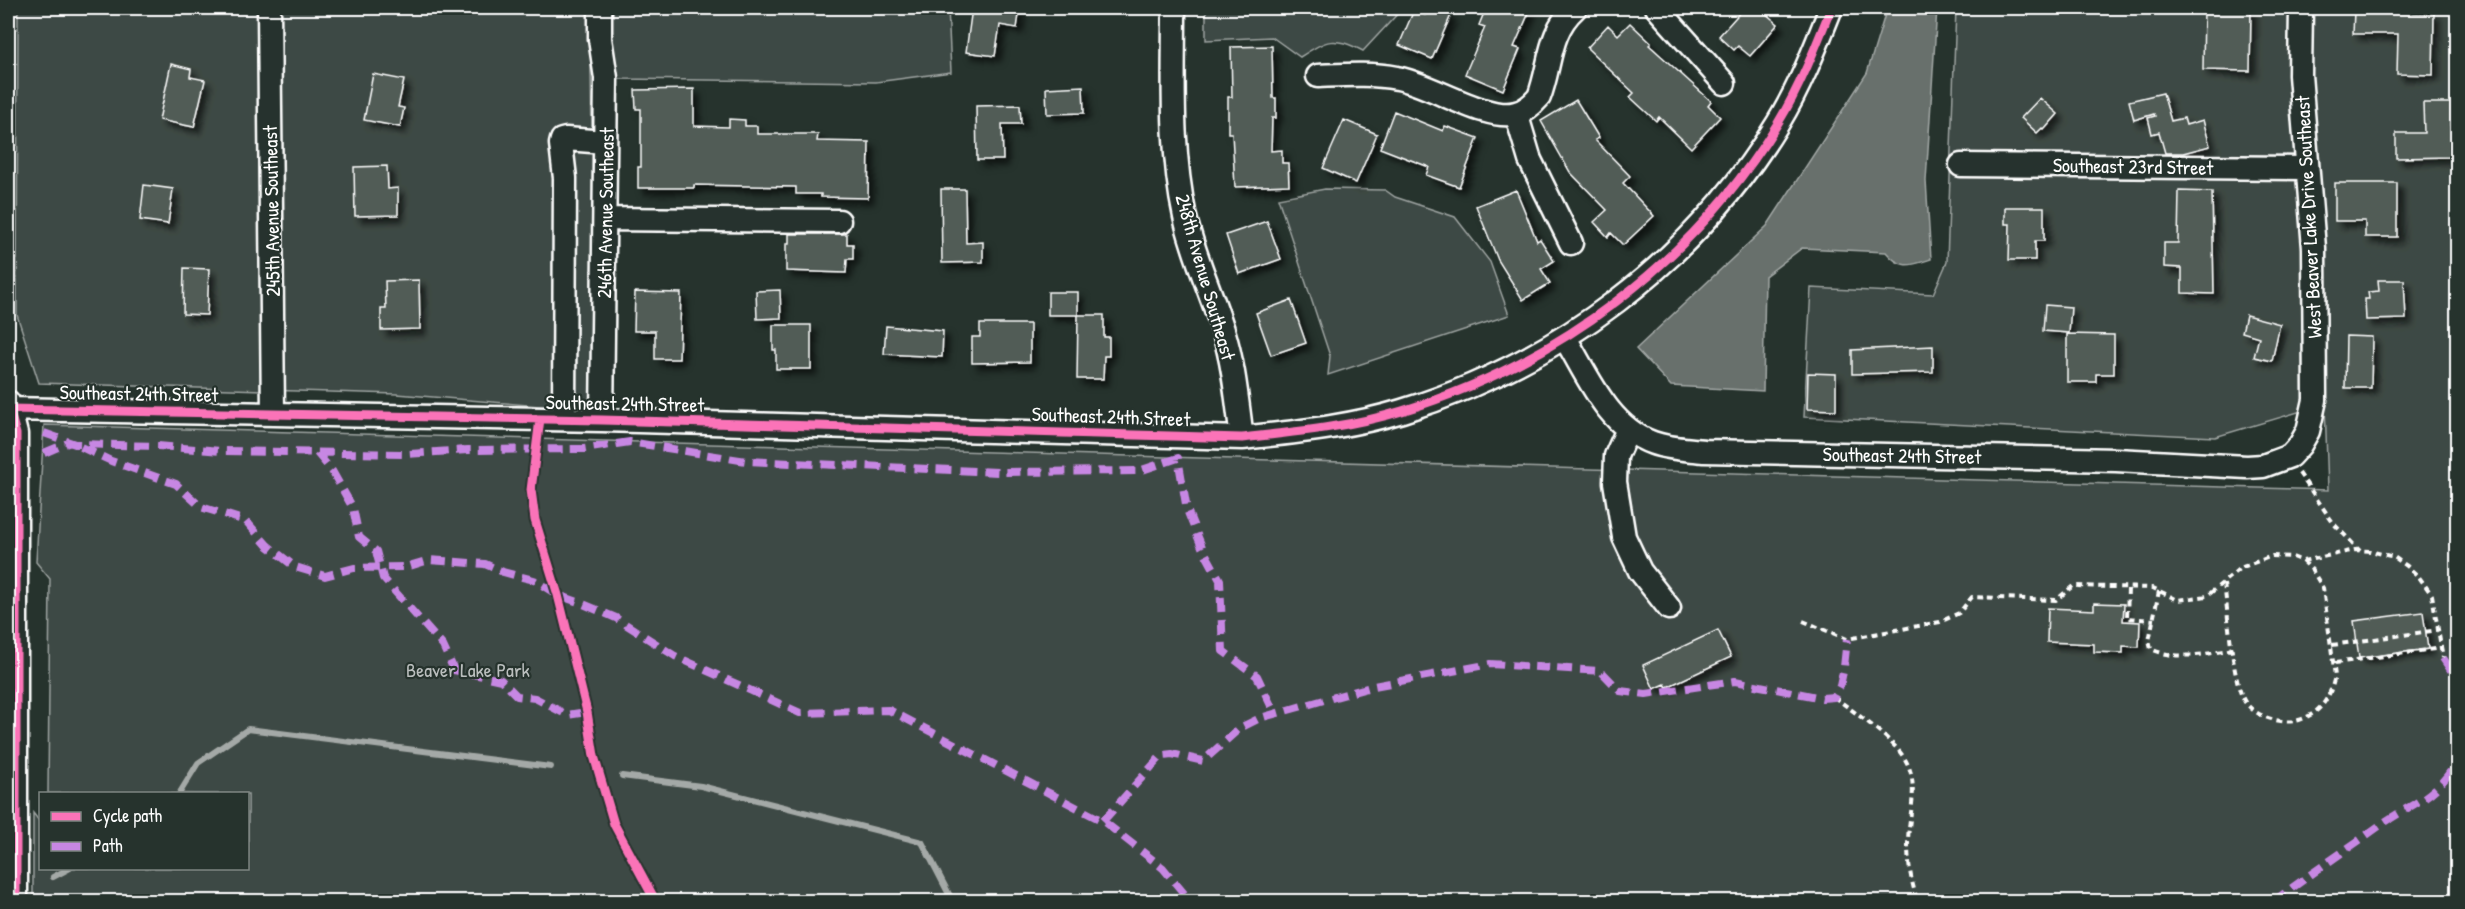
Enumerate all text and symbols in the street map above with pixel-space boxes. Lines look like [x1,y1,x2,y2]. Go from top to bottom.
street label: West Beaver Lake Drive Southeast [2288,94,2328,339]
street label: 245th Avenue Southeast [256,124,286,297]
street label: 246th Avenue Southeast [590,126,620,299]
street label: Southeast 23rd Street [2053,151,2215,181]
street label: 248th Avenue Southeast [1169,191,1243,364]
street label: Southeast 24th Street [59,378,220,408]
street label: Southeast 24th Street [545,388,706,418]
street label: Southeast 24th Street [1031,400,1192,432]
street label: Southeast 24th Street [1822,440,1983,470]
park label: Beaver Lake Park [406,656,530,683]
legend [39,792,249,870]
text: Cycle path [93,803,163,828]
text: Path [93,833,123,858]

